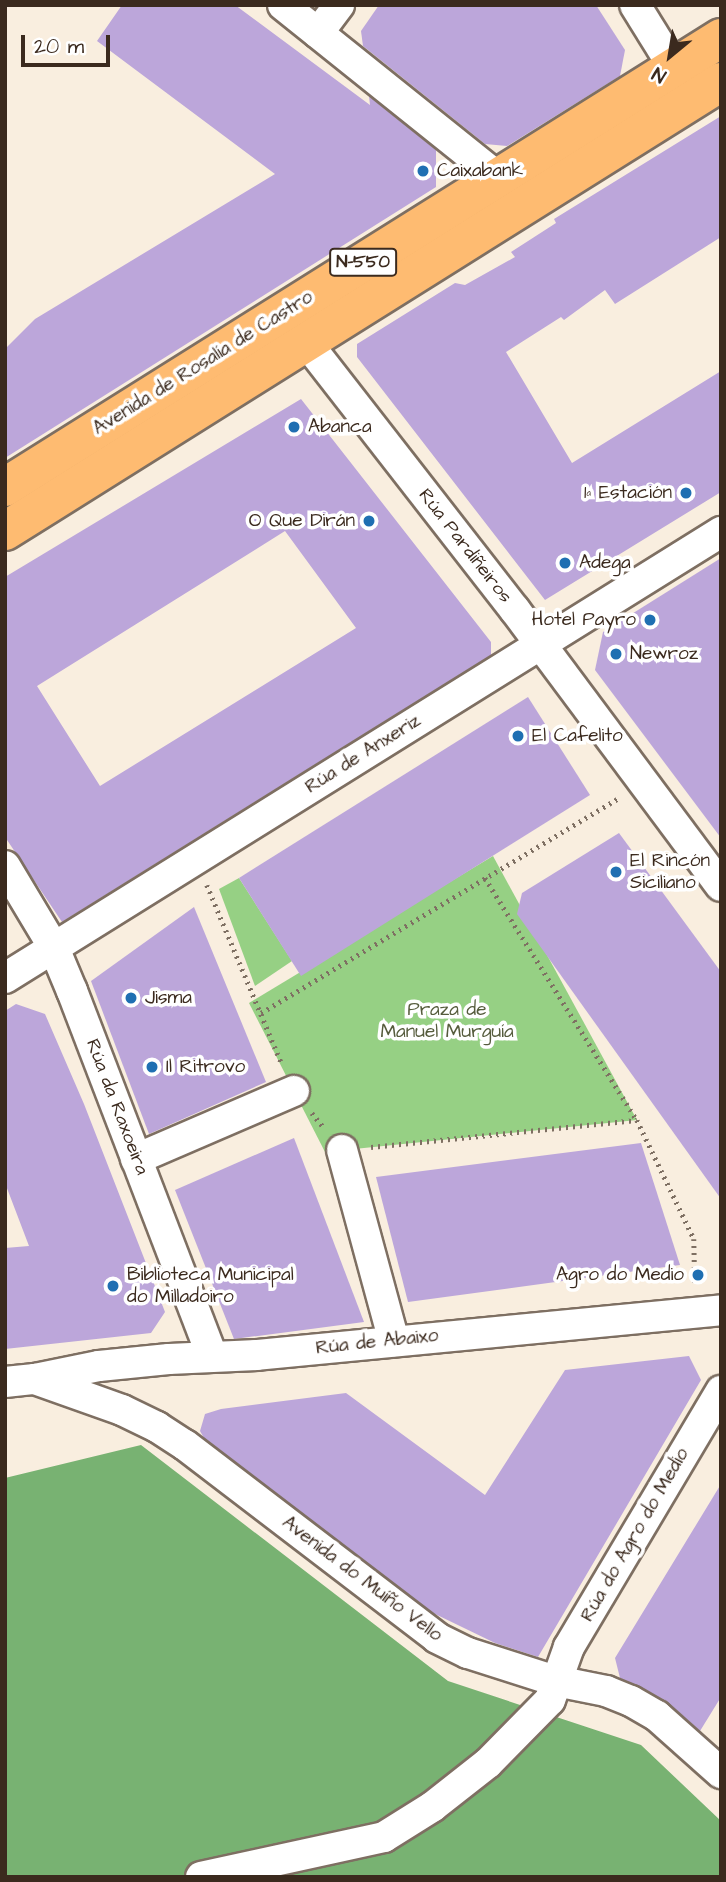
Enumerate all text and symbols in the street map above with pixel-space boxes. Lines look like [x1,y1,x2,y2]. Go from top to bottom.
scale bar [24,21,114,65]
north arrow [635,21,705,91]
text: 20 m [34,32,84,61]
text: N [647,60,671,89]
place label: Caixabank [437,160,523,182]
marker: Caixabank [415,163,431,179]
road number: N-550 [328,248,398,276]
street label: Avenida de Rosalía de Castro [89,286,317,440]
place label: Abanca [308,416,372,438]
marker: Abanca [286,419,302,435]
place label: 1ª Estación [584,482,672,504]
street label: Rúa Pardiñeiros [413,484,517,608]
marker: 1ª Estación [678,485,694,501]
place label: O Que Dirán [249,510,355,532]
marker: O Que Dirán [361,513,377,529]
place label: Adega [579,552,631,574]
marker: Adega [557,555,573,571]
place label: Hotel Payro [532,609,636,631]
marker: Hotel Payro [642,612,658,628]
place label: Newroz [630,643,698,665]
marker: Newroz [608,646,624,662]
street label: Rúa de Anxeriz [301,709,425,799]
place label: El Cafelito [532,725,623,747]
marker: El Cafelito [510,728,526,744]
place label: El Rincón Siciliano [630,850,710,894]
marker: El Rincón Siciliano [608,864,624,880]
place label: Jisma [145,987,192,1009]
marker: Jisma [123,990,139,1006]
park label: Praza de Manuel Murguía [380,999,514,1043]
street label: Rúa da Raxoeira [81,1036,153,1178]
place label: Il Ritrovo [166,1056,245,1078]
marker: Il Ritrovo [144,1059,160,1075]
place label: Biblioteca Municipal do Milladoiro [127,1264,294,1308]
place label: Agro do Medio [556,1264,684,1286]
marker: Agro do Medio [690,1267,706,1283]
marker: Biblioteca Municipal do Milladoiro [105,1278,121,1294]
street label: Rúa de Abaixo [315,1324,439,1360]
street label: Rúa do Agro do Medio [576,1444,694,1626]
street label: Avenida do Muíño Vello [277,1511,447,1647]

